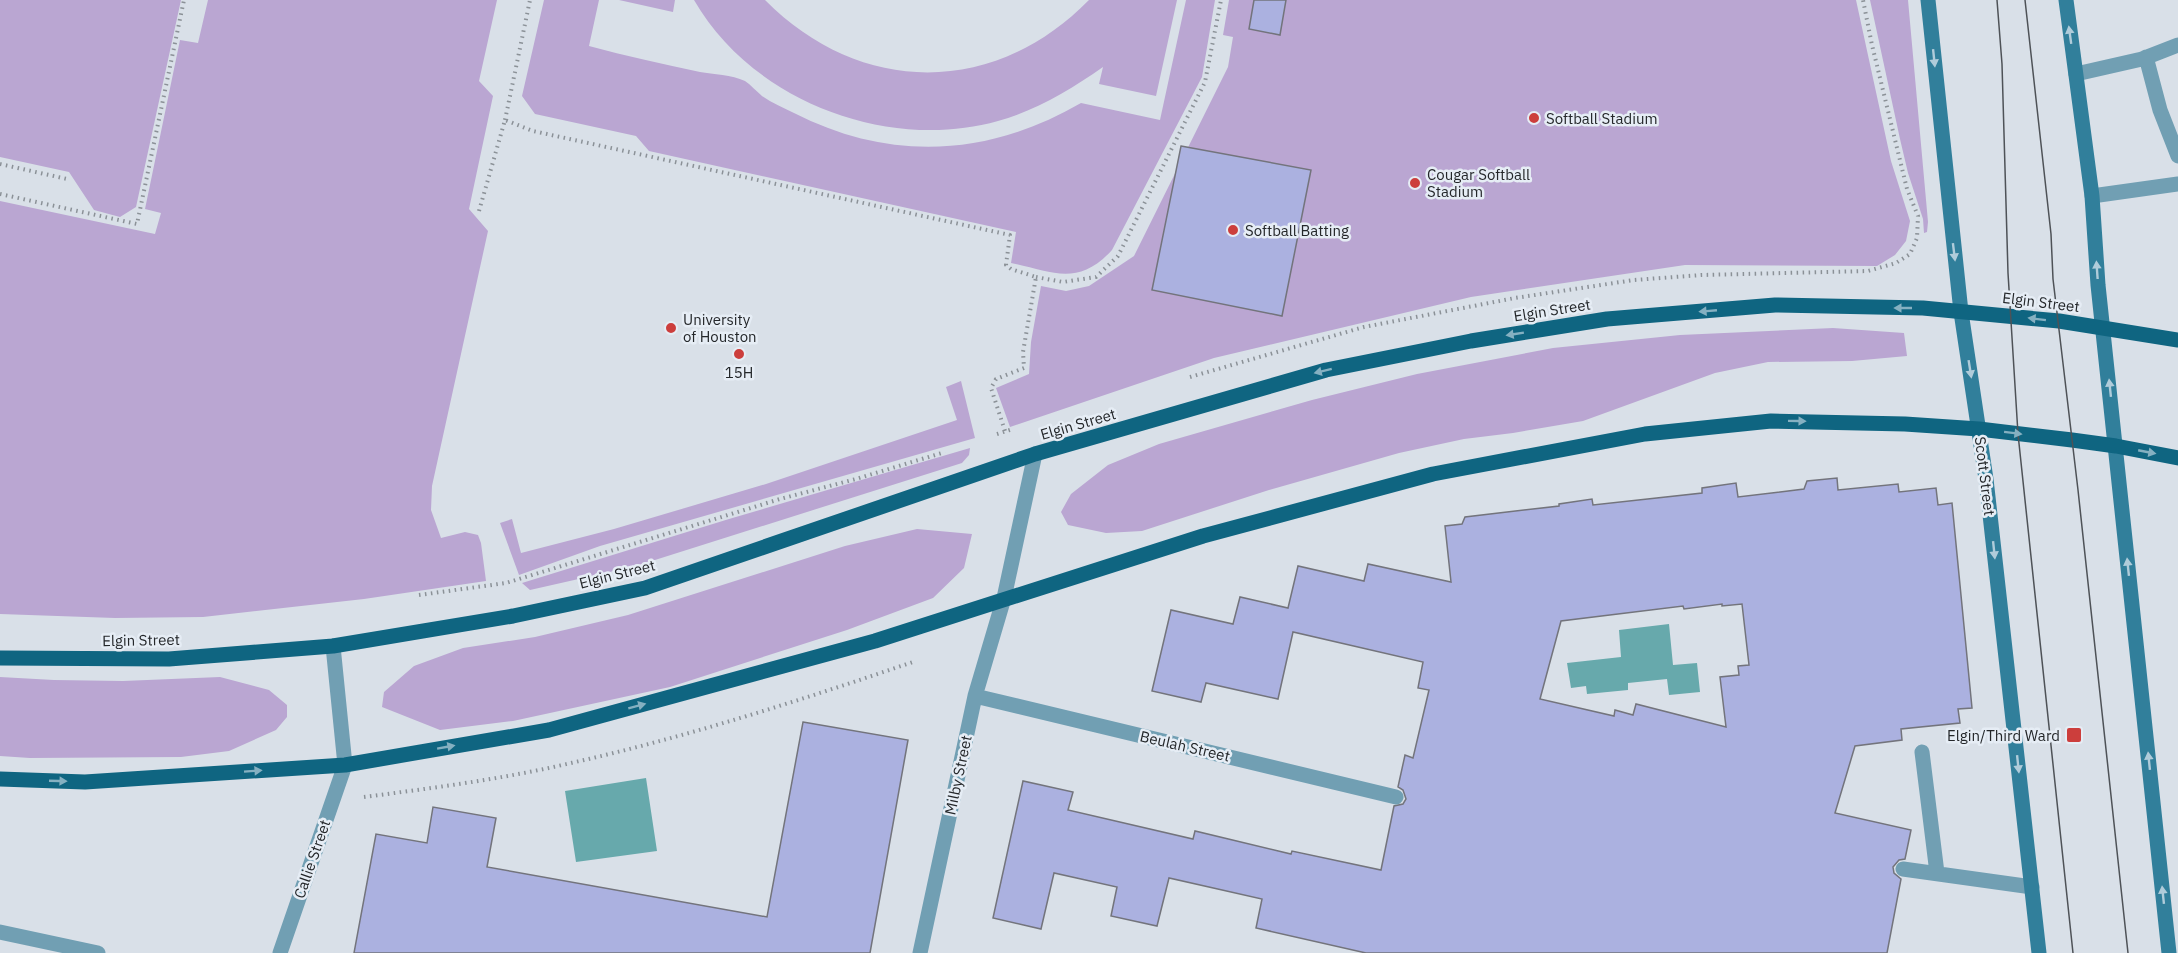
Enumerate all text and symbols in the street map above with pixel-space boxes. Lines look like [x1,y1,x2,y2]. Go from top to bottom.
one-way arrow [2066,25,2075,44]
one-way arrow [1929,49,1939,68]
place label: Softball Stadium [1546,109,1658,128]
marker: Softball Stadium [1527,111,1541,125]
place label: Cougar Softball Stadium [1427,165,1530,201]
marker: Cougar Softball Stadium [1408,176,1422,190]
place label: Softball Batting [1245,221,1349,240]
marker: Softball Batting [1226,223,1240,237]
one-way arrow [1950,243,1959,262]
one-way arrow [2092,261,2102,280]
street label: Elgin Street [2001,288,2081,316]
street label: Elgin Street [1512,295,1592,325]
one-way arrow [1893,303,1912,312]
one-way arrow [1699,306,1718,316]
place label: University of Houston [683,310,757,346]
one-way arrow [2028,314,2047,323]
marker: University of Houston [664,321,678,335]
one-way arrow [1505,330,1524,339]
marker: 15H [732,347,746,361]
one-way arrow [1965,360,1974,379]
place label: 15H [725,363,753,382]
one-way arrow [1314,367,1332,377]
one-way arrow [2105,378,2115,397]
street label: Elgin Street [1038,404,1118,444]
one-way arrow [1788,416,1807,426]
one-way arrow [2003,429,2022,438]
street label: Scott Street [1971,435,1999,517]
one-way arrow [2137,448,2156,457]
one-way arrow [1989,540,1999,559]
street label: Elgin Street [577,555,657,593]
one-way arrow [2123,558,2133,577]
street label: Elgin Street [102,630,180,650]
one-way arrow [628,701,646,710]
street label: Beulah Street [1138,726,1232,766]
place label: Elgin/Third Ward [1947,726,2060,745]
marker: Elgin/Third Ward [2065,726,2083,744]
street label: Milby Street [940,734,976,816]
one-way arrow [437,743,456,752]
one-way arrow [2144,752,2154,771]
one-way arrow [2013,755,2023,774]
one-way arrow [244,766,263,775]
one-way arrow [49,776,68,786]
street label: Callie Street [290,817,334,901]
one-way arrow [2158,885,2168,904]

